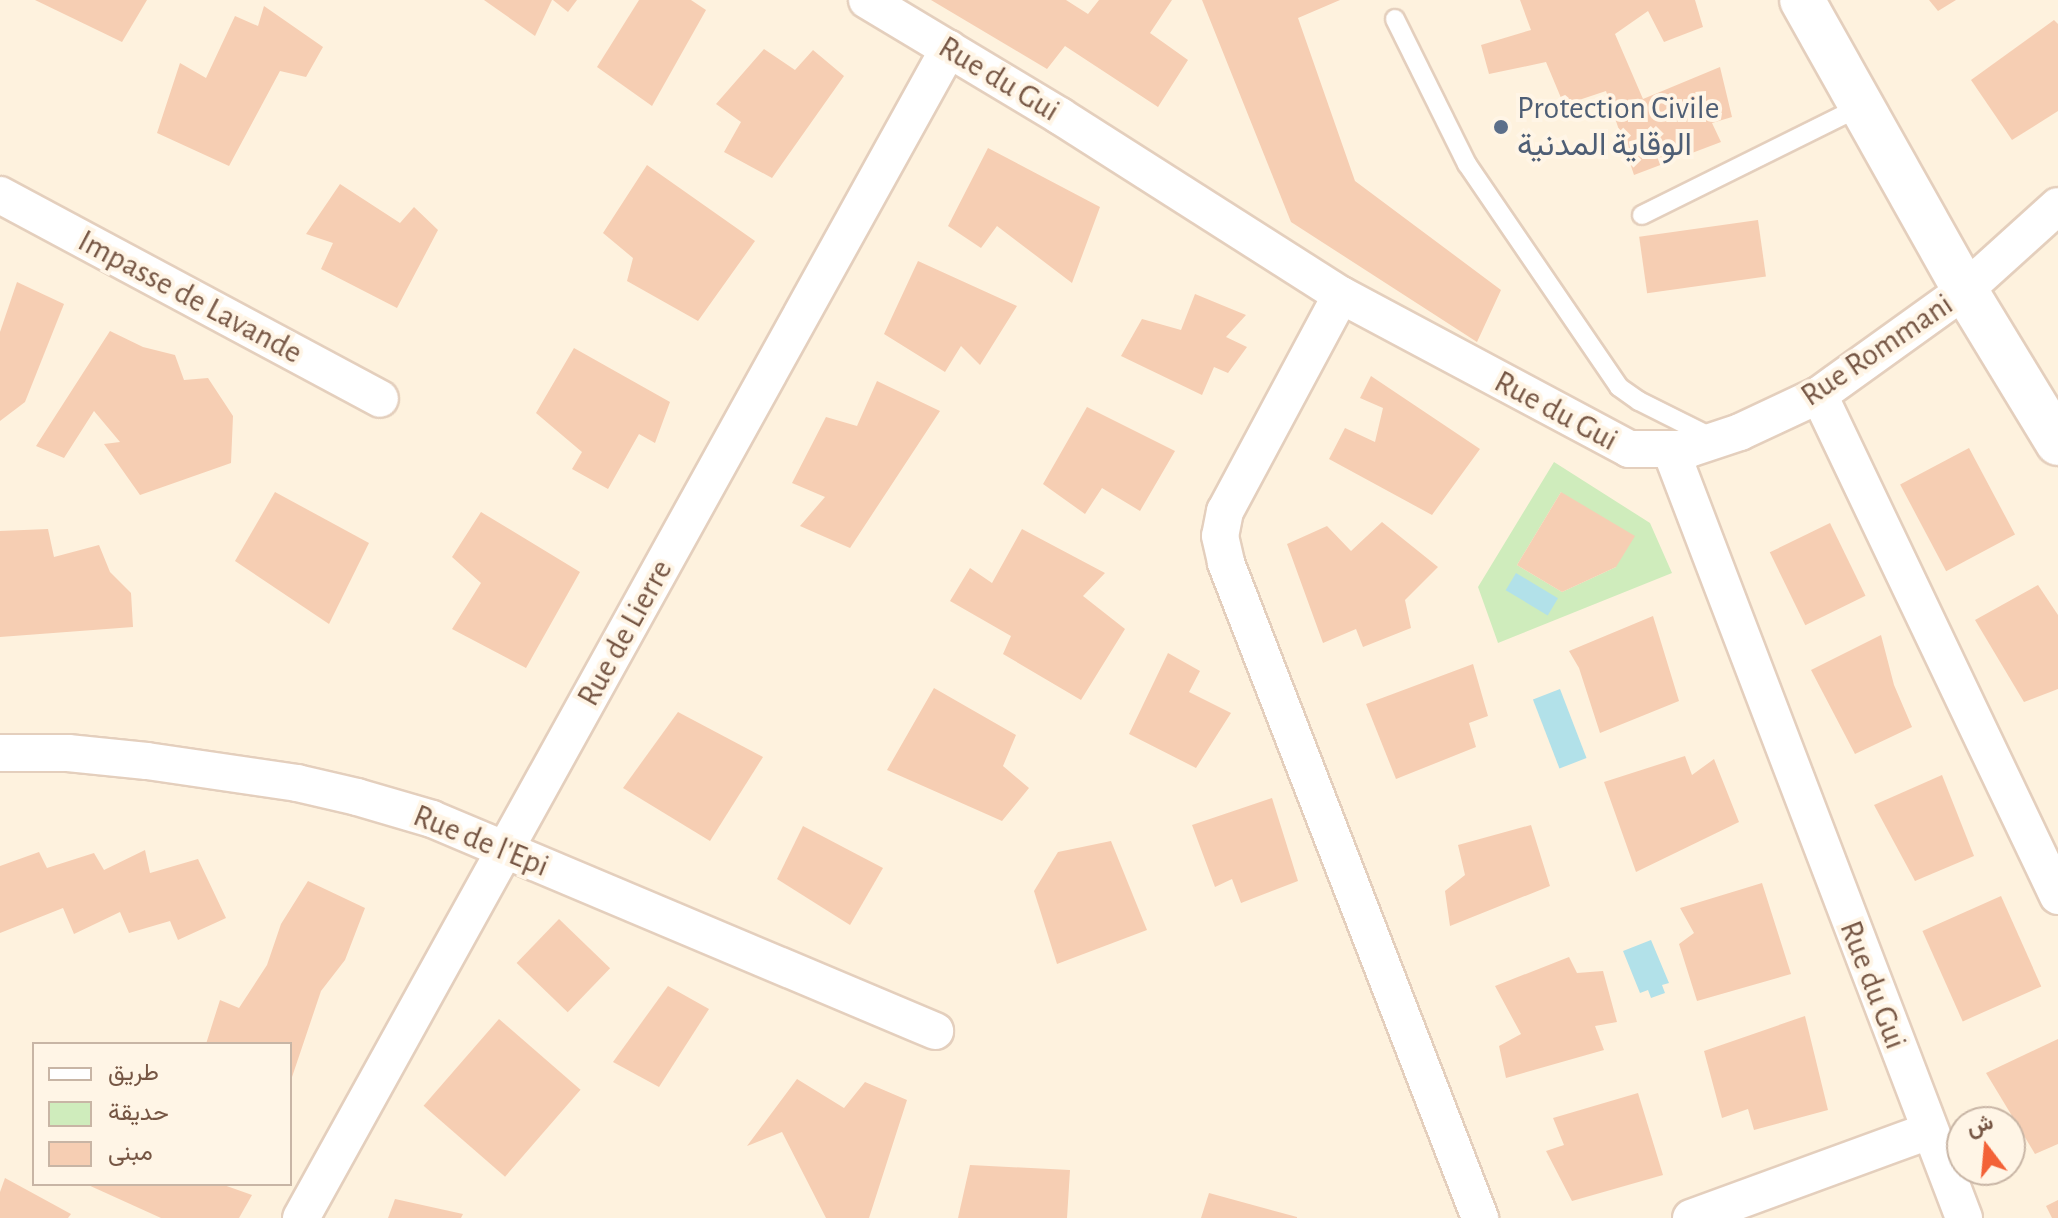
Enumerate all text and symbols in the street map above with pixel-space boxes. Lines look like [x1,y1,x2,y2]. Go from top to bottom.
street label: Rue du Gui [932,28,1066,130]
place label: Protection Civile الوقاية المدنية [1517,90,1719,165]
marker: Protection Civile الوقاية المدنية [1492,118,1510,136]
street label: Impasse de Lavande [71,222,309,372]
street label: Rue Rommani [1794,285,1960,415]
street label: Rue du Gui [1488,363,1624,459]
street label: Rue de Lierre [569,553,681,713]
street label: Rue de l'Epi [408,796,554,886]
street label: Rue du Gui [1831,915,1915,1055]
legend [32,1042,292,1186]
text: طريق [108,1061,159,1085]
text: حديقة [108,1101,169,1125]
north arrow [1946,1106,2026,1186]
text: ش [1964,1111,1996,1139]
text: مبنى [108,1141,153,1165]

